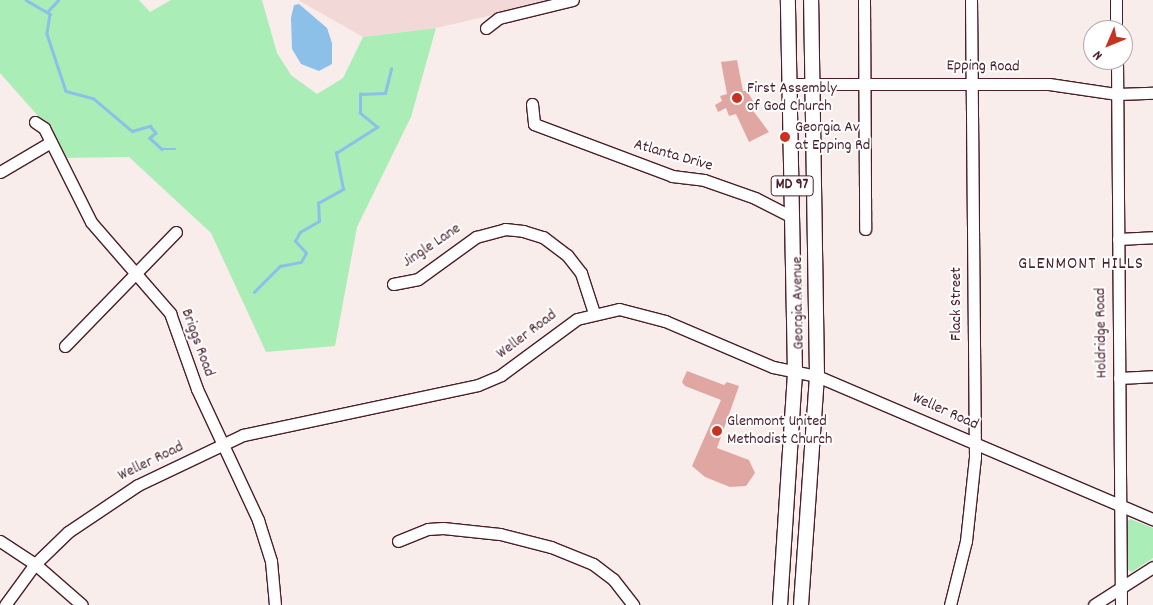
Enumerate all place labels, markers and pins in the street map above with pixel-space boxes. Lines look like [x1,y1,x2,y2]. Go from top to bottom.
place label: First Assembly of God Church [747,79,837,117]
marker: First Assembly of God Church [731,92,743,104]
place label: Georgia Av at Epping Rd [795,118,870,156]
marker: Georgia Av at Epping Rd [779,131,791,143]
place label: Glenmont United Methodist Church [727,412,832,450]
marker: Glenmont United Methodist Church [711,425,723,437]

